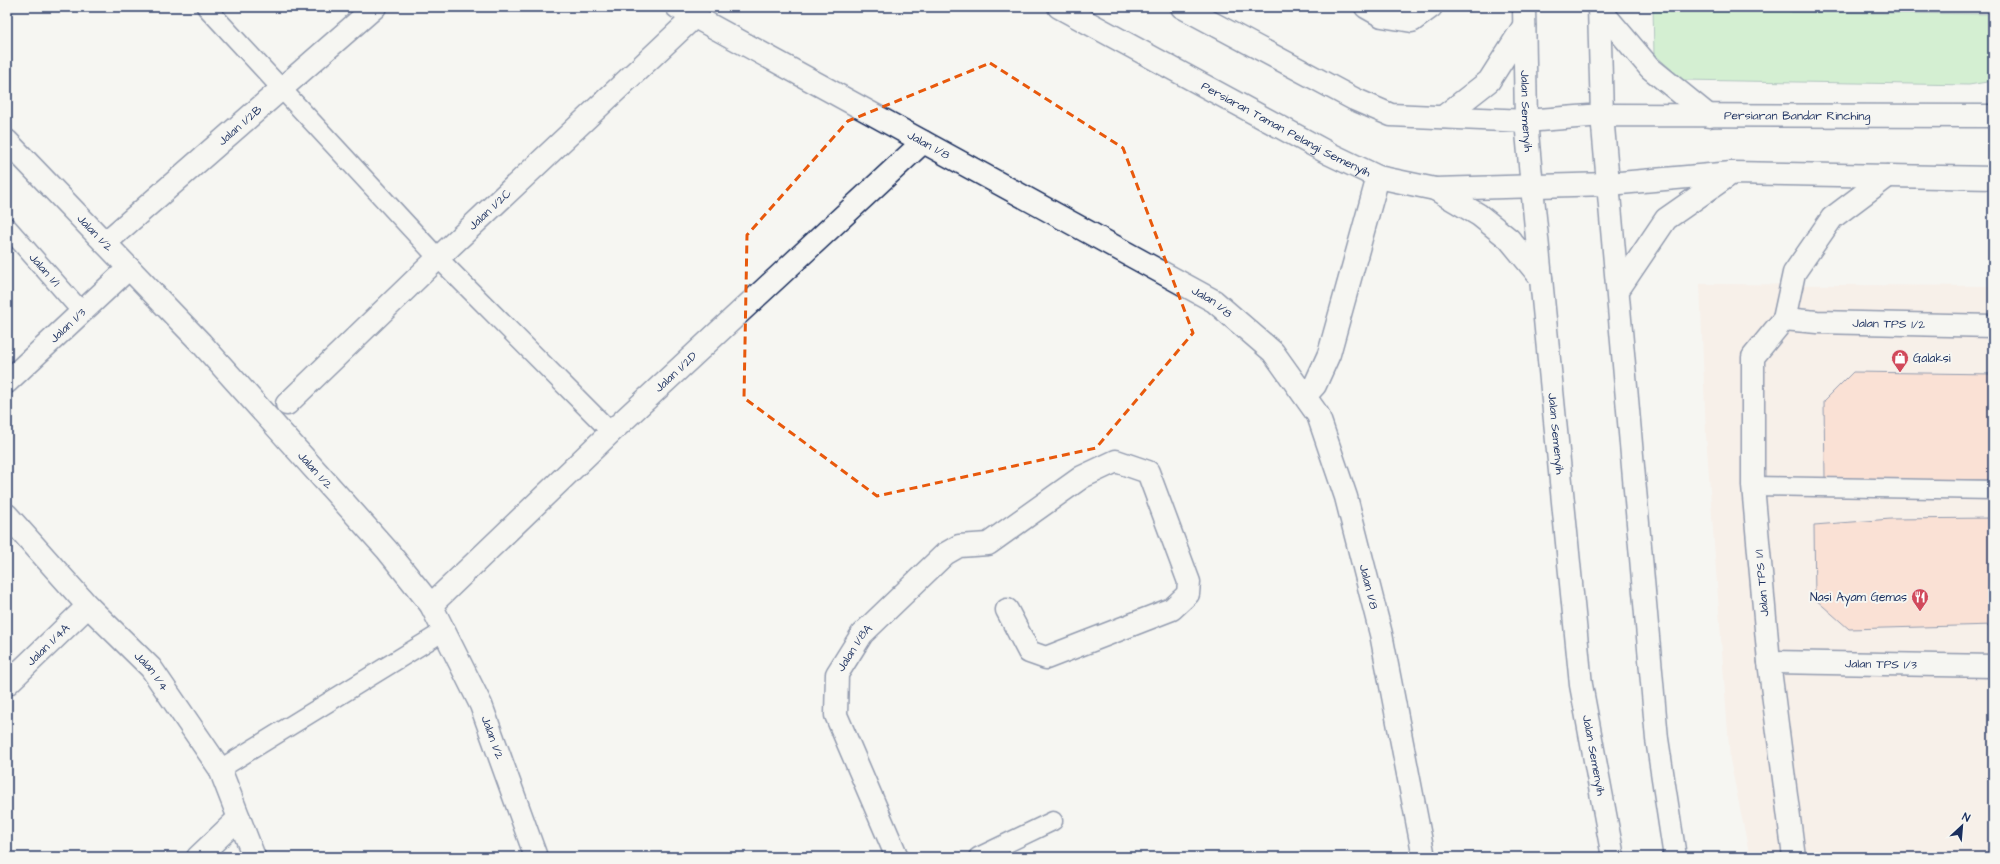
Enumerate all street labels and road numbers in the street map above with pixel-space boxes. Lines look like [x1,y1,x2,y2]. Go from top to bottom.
street label: Jalan Semenyih [1517,70,1537,153]
street label: Persiaran Taman Pelangi Semenyih [1198,77,1374,181]
street label: Jalan 1/2B [214,101,266,149]
street label: Persiaran Bandar Rinching [1724,107,1871,125]
street label: Jalan 1/8 [904,126,953,163]
street label: Jalan 1/2C [464,184,515,234]
street label: Jalan 1/2 [73,210,117,255]
street label: Jalan 1/1 [25,249,65,291]
street label: Jalan 1/8 [1189,282,1236,322]
street label: Jalan 1/3 [46,304,90,347]
street label: Jalan TPS 1/2 [1852,314,1926,333]
street label: Jalan 1/2D [651,347,701,396]
street label: Jalan Semenyih [1544,392,1569,475]
street label: Jalan 1/2 [294,448,337,493]
street label: Jalan TPS 1/1 [1751,548,1773,617]
street label: Jalan 1/8 [1355,562,1383,611]
street label: Jalan 1/4A [23,619,74,669]
street label: Jalan 1/8A [832,620,876,675]
street label: Jalan 1/4 [130,648,173,694]
street label: Jalan TPS 1/3 [1845,655,1917,673]
street label: Jalan 1/2 [477,713,508,762]
street label: Jalan Semenyih [1578,713,1610,797]

